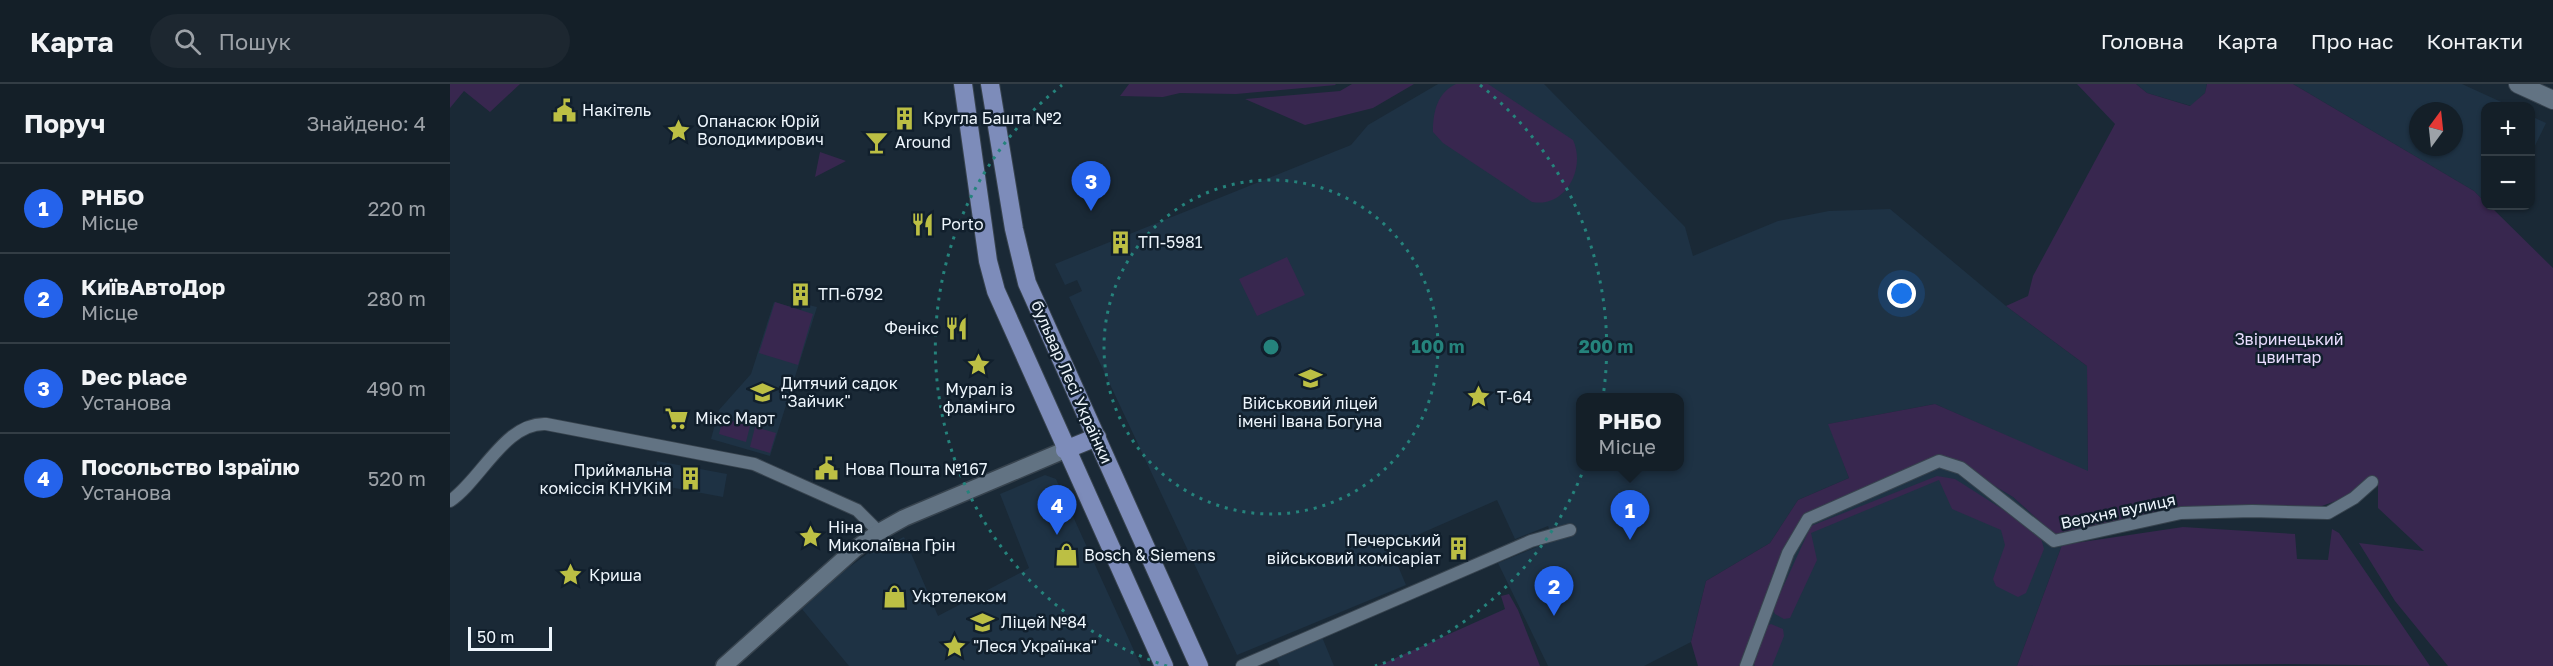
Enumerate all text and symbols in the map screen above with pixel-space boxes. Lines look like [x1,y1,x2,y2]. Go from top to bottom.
search box [150,14,570,68]
text: Карта [30,25,114,58]
icon: search [171,25,204,58]
text: Пошук [219,28,291,55]
text: Головна [2101,28,2184,54]
text: Карта [2217,28,2278,54]
text: Про нас [2311,28,2393,54]
text: Контакти [2426,28,2523,54]
public building icon: Накітель [551,97,577,123]
place label: Накітель [582,100,651,120]
north arrow [2409,102,2463,156]
map controls [2481,102,2535,210]
button: + [2481,102,2535,156]
building icon: Кругла Башта №2 [892,105,918,131]
text: Поруч [24,108,105,139]
place label: Кругла Башта №2 [923,108,1062,128]
text: Знайдено: 4 [306,111,426,135]
place label: Опанасюк Юрій Володимирович [697,111,824,149]
place icon: Опанасюк Юрій Володимирович [666,117,692,143]
bar icon: Around [864,129,890,155]
place label: Around [895,132,951,152]
button: − [2481,156,2535,210]
pin: 3 [1072,162,1110,211]
text: РНБО [81,183,144,210]
text: 1 [38,196,49,220]
text: 220 m [368,196,426,220]
text: Місце [81,210,138,234]
restaurant icon: Porto [910,211,936,237]
place label: Porto [941,214,983,234]
building icon: ТП-5981 [1107,229,1133,255]
place label: ТП-5981 [1138,232,1203,252]
text: КиївАвтоДор [81,273,225,300]
your location [1887,279,1916,308]
building icon: ТП-6792 [787,281,813,307]
place label: ТП-6792 [818,284,883,304]
text: 2 [37,286,50,310]
text: 280 m [367,286,426,310]
street label: бульвар Лесі Українки [1027,297,1117,467]
text: Місце [81,300,138,324]
restaurant icon: Фенікс [944,315,970,341]
place label: Фенікс [884,318,939,338]
park label: Звіринецький цвинтар [2234,329,2344,367]
text: 100 m [1412,335,1464,357]
text: 200 m [1579,335,1633,357]
centre of rings [1261,337,1281,357]
place icon: Мурал із фламінго [966,351,992,377]
text: Dec place [81,363,187,390]
school or university icon: Військовий ліцей імені Івана Богуна [1297,365,1323,391]
place label: Дитячий садок "Зайчик" [781,373,898,411]
text: 3 [37,376,50,400]
text: 490 m [367,376,426,400]
school or university icon: Дитячий садок "Зайчик" [750,379,776,405]
place label: Мурал із фламінго [943,379,1015,417]
place icon: Т-64 [1466,384,1492,410]
place label: Т-64 [1497,387,1532,407]
text: Установа [81,390,172,414]
place label: Військовий ліцей імені Івана Богуна [1238,393,1382,431]
popup [1576,393,1684,471]
supermarket icon: Мікс Март [664,405,690,431]
text: РНБО [1598,407,1662,434]
place label: Мікс Март [695,408,775,428]
text: Місце [1598,434,1656,458]
text: Посольство Ізраїлю [81,453,300,480]
public building icon: Нова Пошта №167 [814,456,840,482]
place label: Нова Пошта №167 [845,459,987,479]
place label: Приймальна коміссія КНУКіМ [540,460,672,498]
text: 4 [37,466,50,490]
text: 520 m [368,466,426,490]
building icon: Приймальна коміссія КНУКіМ [677,466,703,492]
text: Установа [81,480,172,504]
pin: 4 [1038,486,1076,535]
street label: Верхня вулиця [2059,489,2177,533]
pin: 1 [1610,490,1650,540]
place label: Ніна Миколаївна Грін [828,517,955,555]
place icon: Ніна Миколаївна Грін [797,523,823,549]
place label: Печерський військовий комісаріат [1267,530,1441,568]
building icon: Печерський військовий комісаріат [1446,536,1472,562]
shop icon: Bosch & Siemens [1053,542,1079,568]
place label: Bosch & Siemens [1084,545,1216,565]
place icon: Криша [558,562,584,588]
place label: Криша [589,565,642,585]
pin: 2 [1534,566,1574,616]
shop icon: Укртелеком [881,583,907,609]
place label: Укртелеком [912,586,1006,606]
school or university icon: Ліцей №84 [970,609,996,635]
place label: Ліцей №84 [1001,612,1087,632]
scale bar [468,624,552,652]
text: 50 m [477,627,514,647]
place icon: "Леся Українка" [942,633,968,659]
place label: "Леся Українка" [973,636,1097,656]

